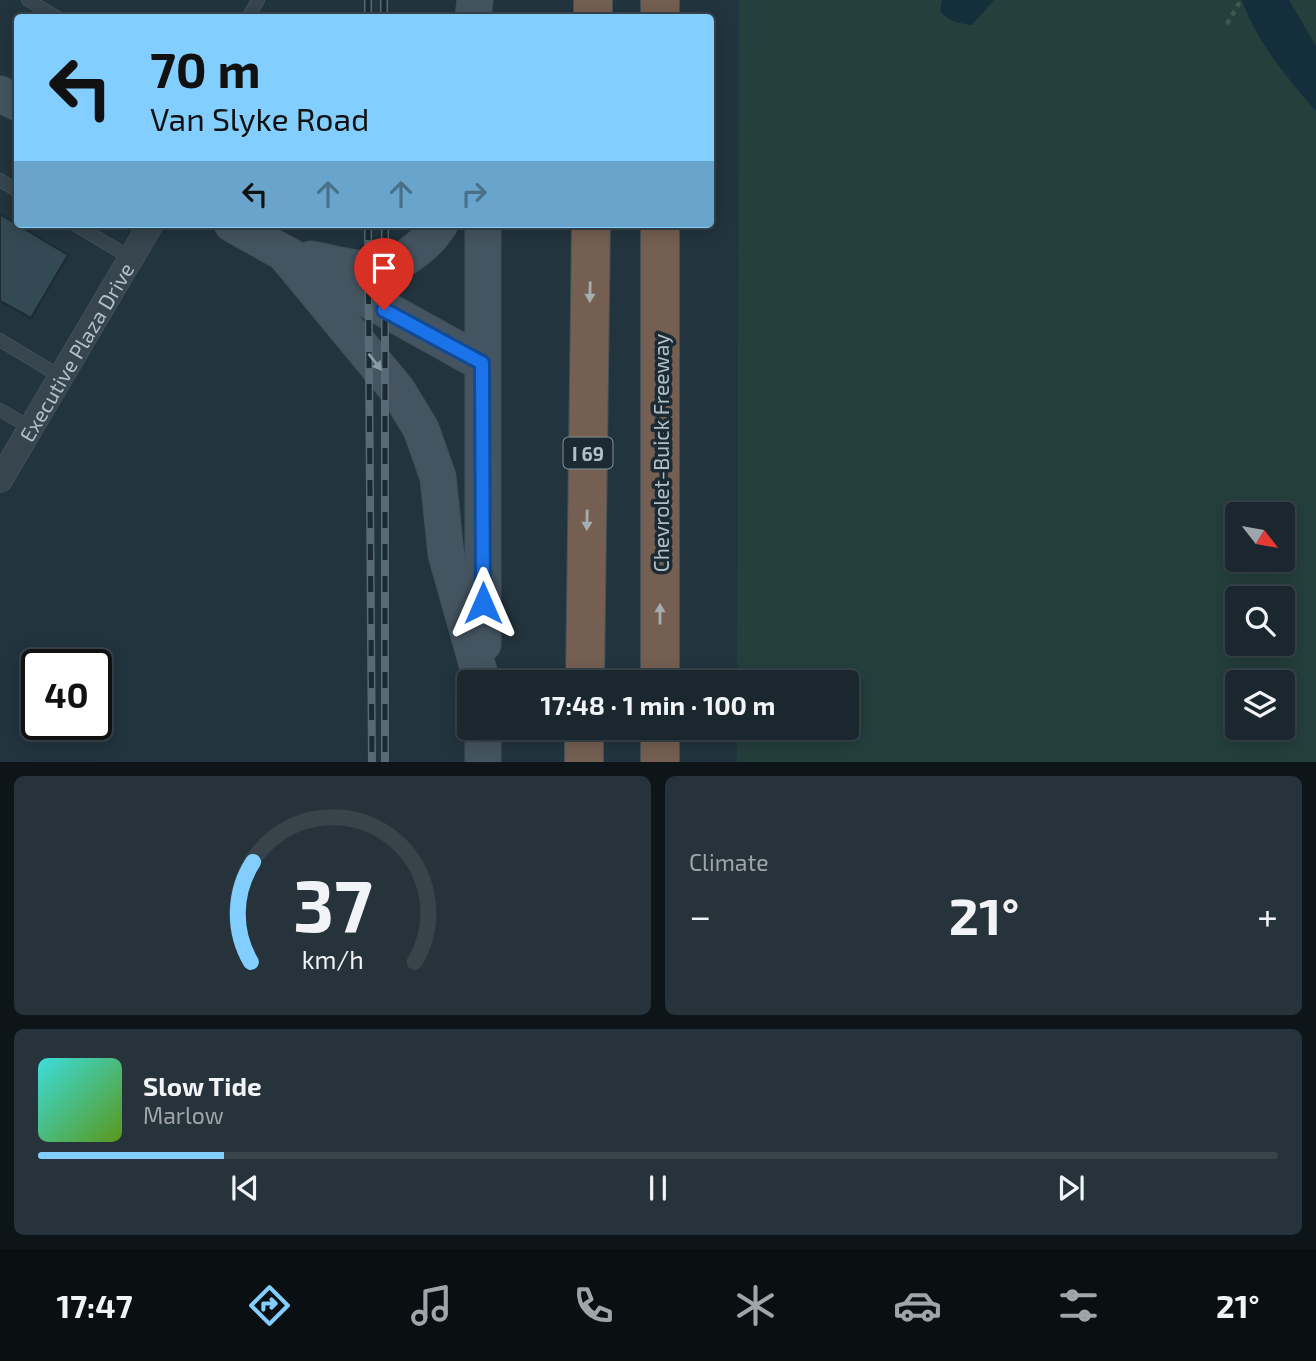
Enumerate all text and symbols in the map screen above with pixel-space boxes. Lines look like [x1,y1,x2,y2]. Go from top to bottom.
text: 70 m [150,39,261,98]
icon: left [35,42,126,133]
text: Van Slyke Road [150,99,369,137]
icon: left [236,175,274,213]
icon: ahead [309,175,347,213]
icon: ahead [382,175,420,213]
icon: right [455,175,493,213]
pin [354,238,414,310]
icon: arrive [365,249,403,287]
street label: Executive Plaza Drive [13,258,138,446]
one-way arrow [585,281,596,303]
street label: Chevrolet-Buick Freeway [648,334,673,572]
one-way arrow [368,352,383,370]
road number: I 69 [564,437,612,468]
north arrow [1225,502,1295,572]
map controls [1225,502,1295,740]
one-way arrow [581,509,593,531]
position arrow [446,566,520,640]
button: search [1225,586,1295,656]
one-way arrow [654,603,666,625]
speed limit sign: 40 [21,649,112,740]
button: layers [1225,670,1295,740]
text: 17:48 · 1 min · 100 m [540,689,776,720]
text: Climate [689,848,769,876]
text: 37 [293,859,372,947]
text: 21° [949,883,1019,945]
text: − [689,892,711,938]
text: + [1257,892,1278,938]
text: km/h [301,943,364,973]
text: Slow Tide [143,1070,262,1101]
text: Marlow [143,1101,224,1129]
icon: previous [226,1169,264,1207]
icon: pause [639,1169,677,1207]
icon: next [1052,1169,1090,1207]
icon: directions [245,1281,294,1330]
icon: music [407,1281,456,1330]
icon: phone [569,1281,618,1330]
icon: climate [731,1281,780,1330]
icon: car [893,1281,942,1330]
icon: filters [1054,1281,1103,1330]
text: 17:47 [56,1286,133,1324]
text: 21° [1216,1286,1260,1324]

